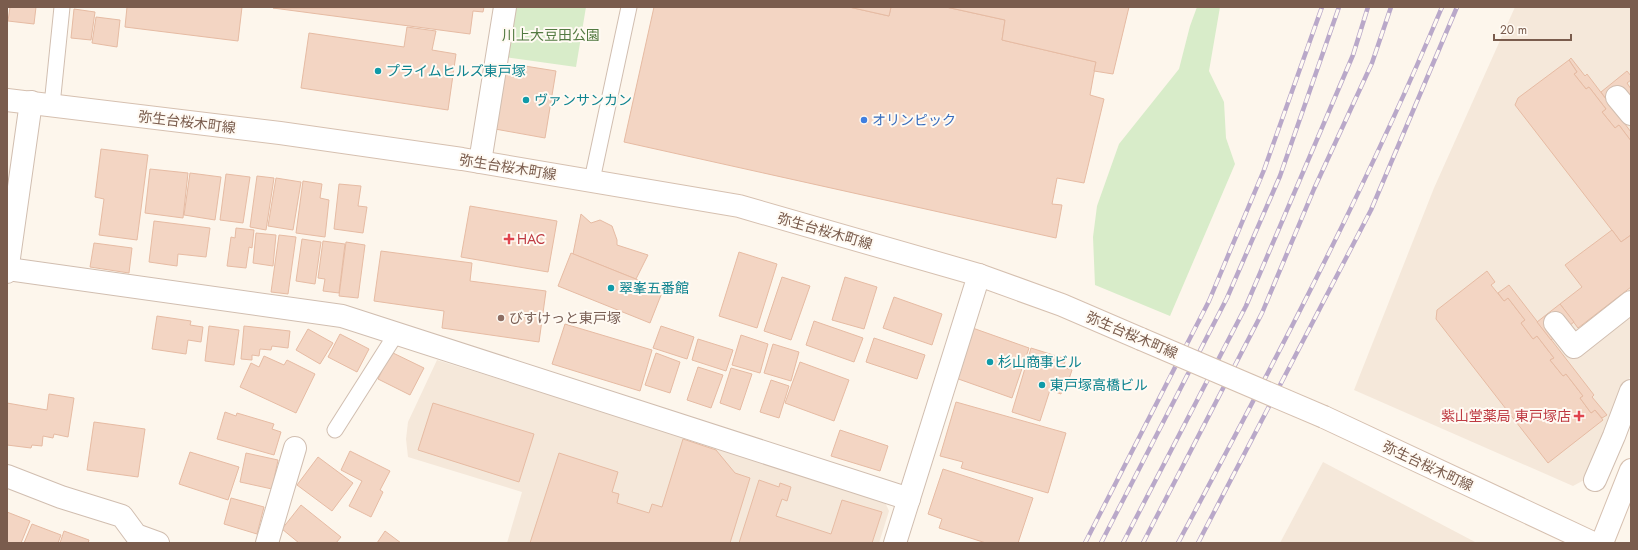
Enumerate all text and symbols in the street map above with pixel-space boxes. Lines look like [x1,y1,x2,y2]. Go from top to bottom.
scale bar [1494,16,1571,42]
text: 20 m [1500,21,1527,39]
park label: 川上大豆田公園 [502,25,600,45]
place label: プライムヒルズ東戸塚 [386,61,526,81]
marker: プライムヒルズ東戸塚 [373,66,383,76]
place label: ヴァンサンカン [534,90,632,110]
marker: ヴァンサンカン [521,95,531,105]
street label: 弥生台桜木町線 [137,106,237,138]
place label: オリンピック [872,110,956,130]
marker: オリンピック [859,115,869,125]
street label: 弥生台桜木町線 [458,149,558,185]
street label: 弥生台桜木町線 [775,208,875,254]
place label: HAC [517,229,545,249]
marker: HAC [504,234,514,244]
place label: 翠峯五番館 [619,278,689,298]
marker: 翠峯五番館 [606,283,616,293]
street label: 弥生台桜木町線 [1083,307,1181,363]
place label: びすけっと東戸塚 [509,308,621,328]
marker: びすけっと東戸塚 [496,313,506,323]
place label: 杉山商事ビル [998,352,1082,372]
marker: 杉山商事ビル [985,357,995,367]
place label: 東戸塚高橋ビル [1050,375,1148,395]
marker: 東戸塚高橋ビル [1037,380,1047,390]
place label: 紫山堂薬局 東戸塚店 [1441,406,1571,426]
marker: 紫山堂薬局 東戸塚店 [1574,411,1584,421]
street label: 弥生台桜木町線 [1379,436,1477,496]

